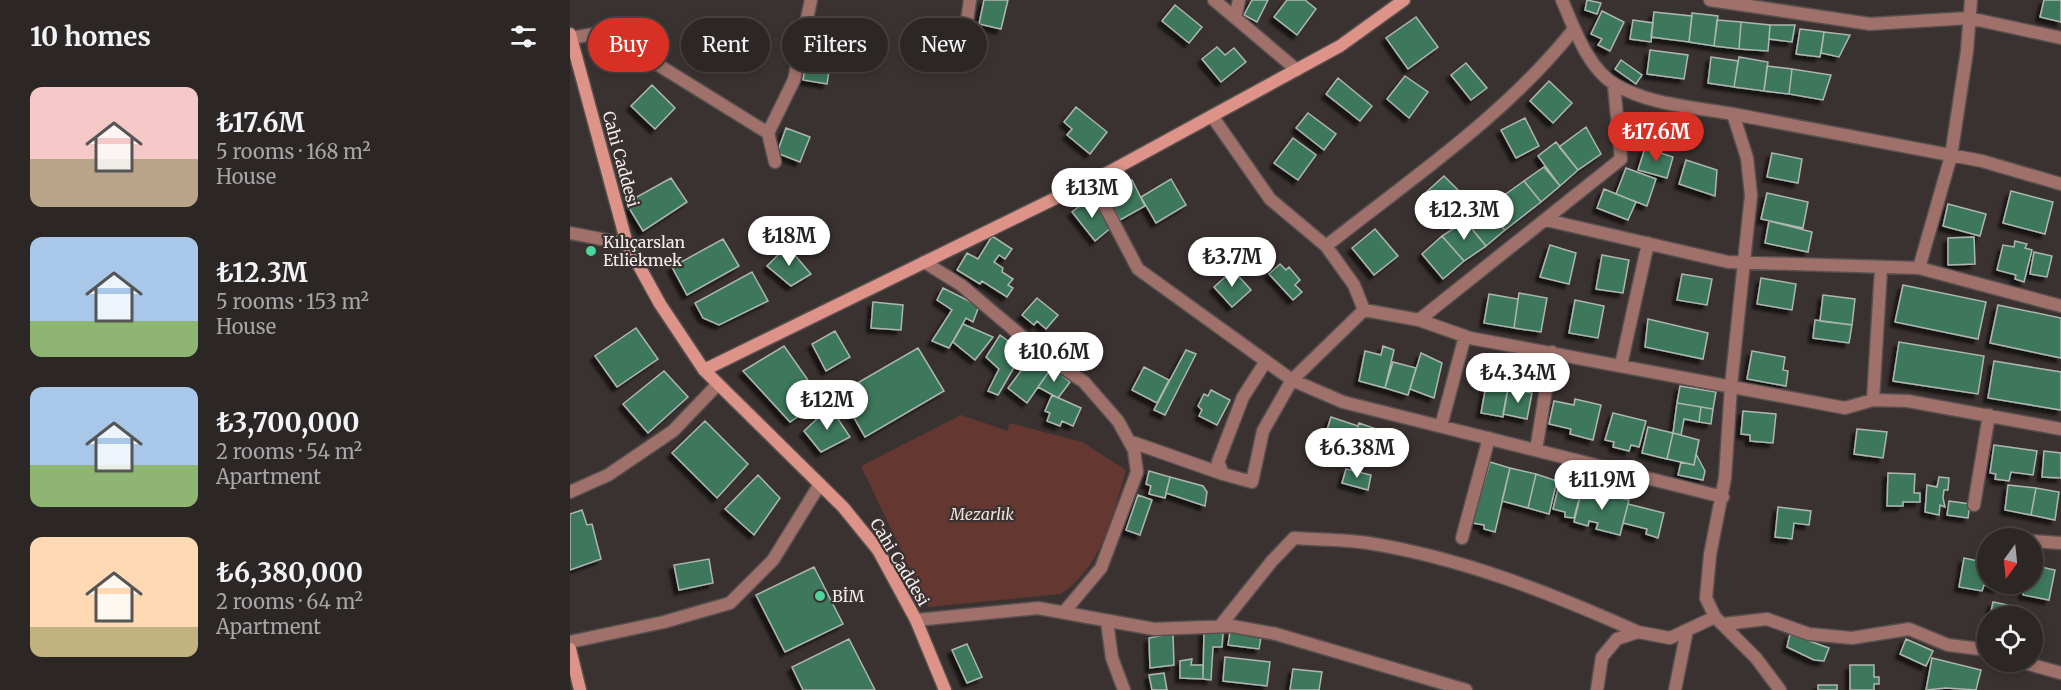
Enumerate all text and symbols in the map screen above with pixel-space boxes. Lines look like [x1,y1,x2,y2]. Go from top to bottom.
chip: Buy [588,18,669,72]
chip: Rent [681,18,770,72]
chip: Filters [782,18,888,72]
chip: New [900,18,987,72]
text: 10 homes [30,20,151,53]
icon: filters [507,20,540,53]
text: ₺17.6M [216,106,305,139]
street label: Cahi Caddesi [599,109,643,209]
icon: home [78,111,150,183]
pin: ₺17.6M [1607,112,1705,163]
text: ₺17.6M [1622,119,1690,144]
text: 5 rooms · 168 m² [216,139,371,164]
text: House [216,164,276,189]
pin: ₺13M [1056,168,1128,219]
text: ₺13M [1066,175,1118,200]
pin: ₺12.3M [1415,190,1513,241]
text: ₺12.3M [1429,197,1499,222]
pin: ₺18M [753,216,825,267]
text: ₺18M [762,223,816,248]
place label: Kılıçarslan Etliekmek [603,232,685,270]
pin: ₺3.7M [1190,237,1274,288]
marker: Kılıçarslan Etliekmek [584,244,598,258]
text: ₺3.7M [1202,244,1262,269]
text: ₺12.3M [216,256,308,289]
icon: home [78,261,150,333]
text: 5 rooms · 153 m² [216,289,369,314]
text: House [216,314,276,339]
pin: ₺10.6M [1005,332,1103,383]
text: ₺10.6M [1018,339,1090,364]
pin: ₺4.34M [1469,353,1567,404]
text: ₺4.34M [1480,360,1556,385]
pin: ₺12M [791,380,863,431]
text: ₺12M [800,387,854,412]
text: ₺3,700,000 [216,406,359,439]
icon: home [78,411,150,483]
pin: ₺6.38M [1308,428,1406,479]
text: ₺6.38M [1319,435,1395,460]
text: 2 rooms · 54 m² [216,439,362,464]
pin: ₺11.9M [1553,460,1651,511]
text: Apartment [216,464,321,489]
text: ₺11.9M [1568,467,1636,492]
park label: Mezarlık [949,504,1014,524]
street label: Cahi Caddesi [866,515,934,609]
north arrow [1977,528,2043,594]
map controls [1977,528,2043,672]
text: ₺6,380,000 [216,556,363,589]
icon: home [78,561,150,633]
place label: BİM [832,586,864,606]
text: 2 rooms · 64 m² [216,589,363,614]
marker: BİM [813,589,827,603]
button: locate [1977,606,2043,672]
text: Apartment [216,614,321,639]

